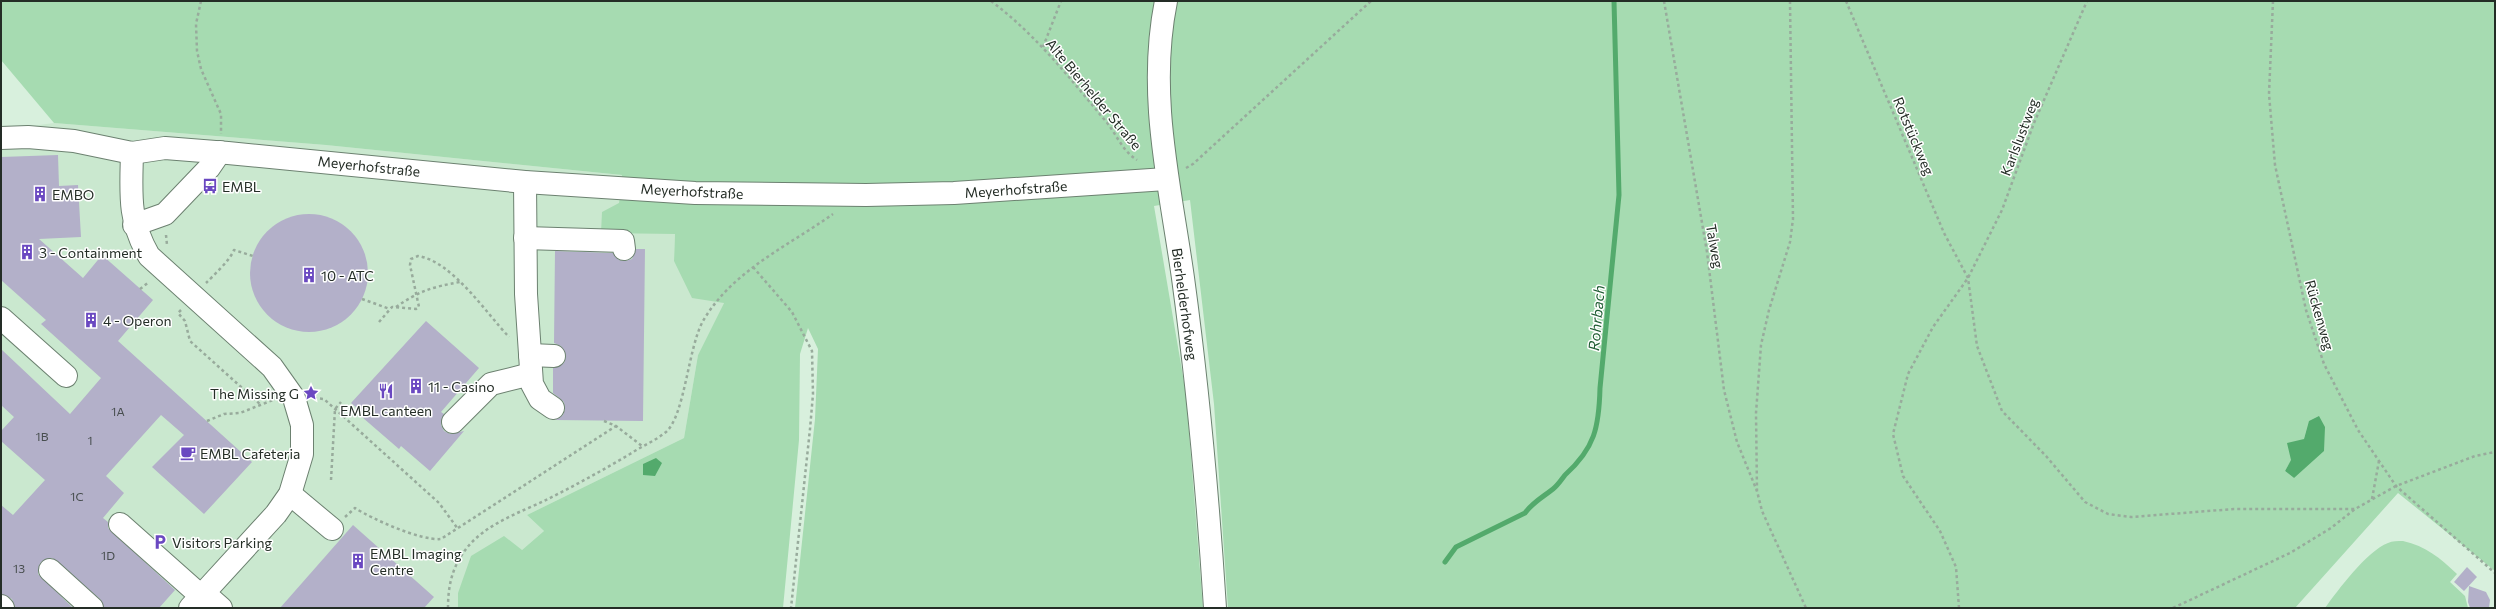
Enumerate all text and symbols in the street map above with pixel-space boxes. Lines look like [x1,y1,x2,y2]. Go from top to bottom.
street label: Alte Bierhelder Straße [1043,35,1145,153]
street label: Rotstückweg [1890,94,1938,178]
street label: Karlslustweg [1996,95,2042,178]
street label: Meyerhofstraße [317,152,421,180]
bus stop icon: EMBL [201,177,219,195]
street label: Meyerhofstraße [964,177,1068,201]
place label: EMBL [222,178,261,195]
street label: Meyerhofstraße [640,180,744,202]
building icon: EMBO [31,185,49,203]
place label: EMBO [52,186,94,203]
street label: Talweg [1703,223,1727,270]
building icon: 3 - Containment [18,243,36,261]
place label: 3 - Containment [39,244,143,261]
street label: Bierhelderhofweg [1169,247,1201,362]
building icon: 10 - ATC [300,266,318,284]
place label: 10 - ATC [321,267,374,284]
street label: Rückenweg [2302,278,2338,353]
water label: Rohrbach [1584,284,1608,352]
building icon: 4 - Operon [82,311,100,329]
place label: 4 - Operon [103,312,172,329]
building icon: 11 - Casino [407,377,425,395]
place label: 11 - Casino [428,378,495,395]
restaurant icon: EMBL canteen [377,382,395,400]
place icon: The Missing G [302,384,320,402]
place label: The Missing G [210,385,299,402]
place label: EMBL canteen [340,402,432,419]
house number: 1A [111,404,125,418]
house number: 1B [36,429,49,443]
house number: 1 [87,433,93,447]
cafe icon: EMBL Cafeteria [179,444,197,462]
place label: EMBL Cafeteria [200,445,300,462]
house number: 1C [70,489,84,503]
parking icon: Visitors Parking [151,533,169,551]
place label: Visitors Parking [172,534,272,551]
place label: EMBL Imaging Centre [370,545,462,578]
house number: 1D [101,548,115,562]
building icon: EMBL Imaging Centre [349,552,367,570]
house number: 13 [13,561,25,575]

